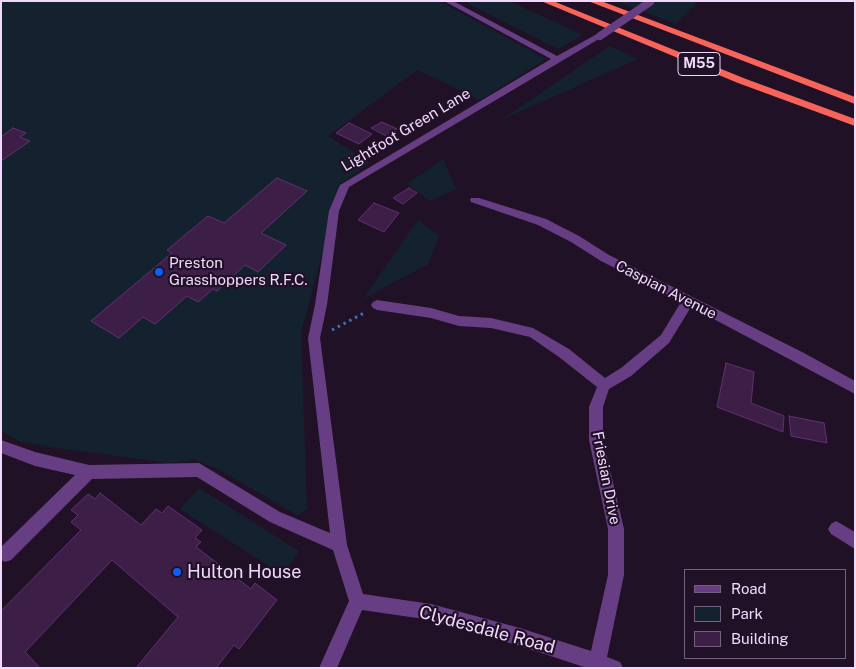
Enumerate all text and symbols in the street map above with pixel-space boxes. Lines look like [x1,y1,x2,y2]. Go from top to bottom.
road number: M55 [678,52,720,76]
street label: Lightfoot Green Lane [338,84,474,176]
place label: Preston Grasshoppers R.F.C. [169,254,308,289]
street label: Caspian Avenue [613,257,719,323]
marker: Preston Grasshoppers R.F.C. [153,266,165,278]
street label: Friesian Drive [588,430,624,526]
place label: Hulton House [187,561,301,583]
marker: Hulton House [171,566,183,578]
legend [684,569,846,659]
text: Road [731,580,767,597]
street label: Clydesdale Road [417,601,557,659]
text: Park [731,605,763,622]
text: Building [731,630,789,647]

